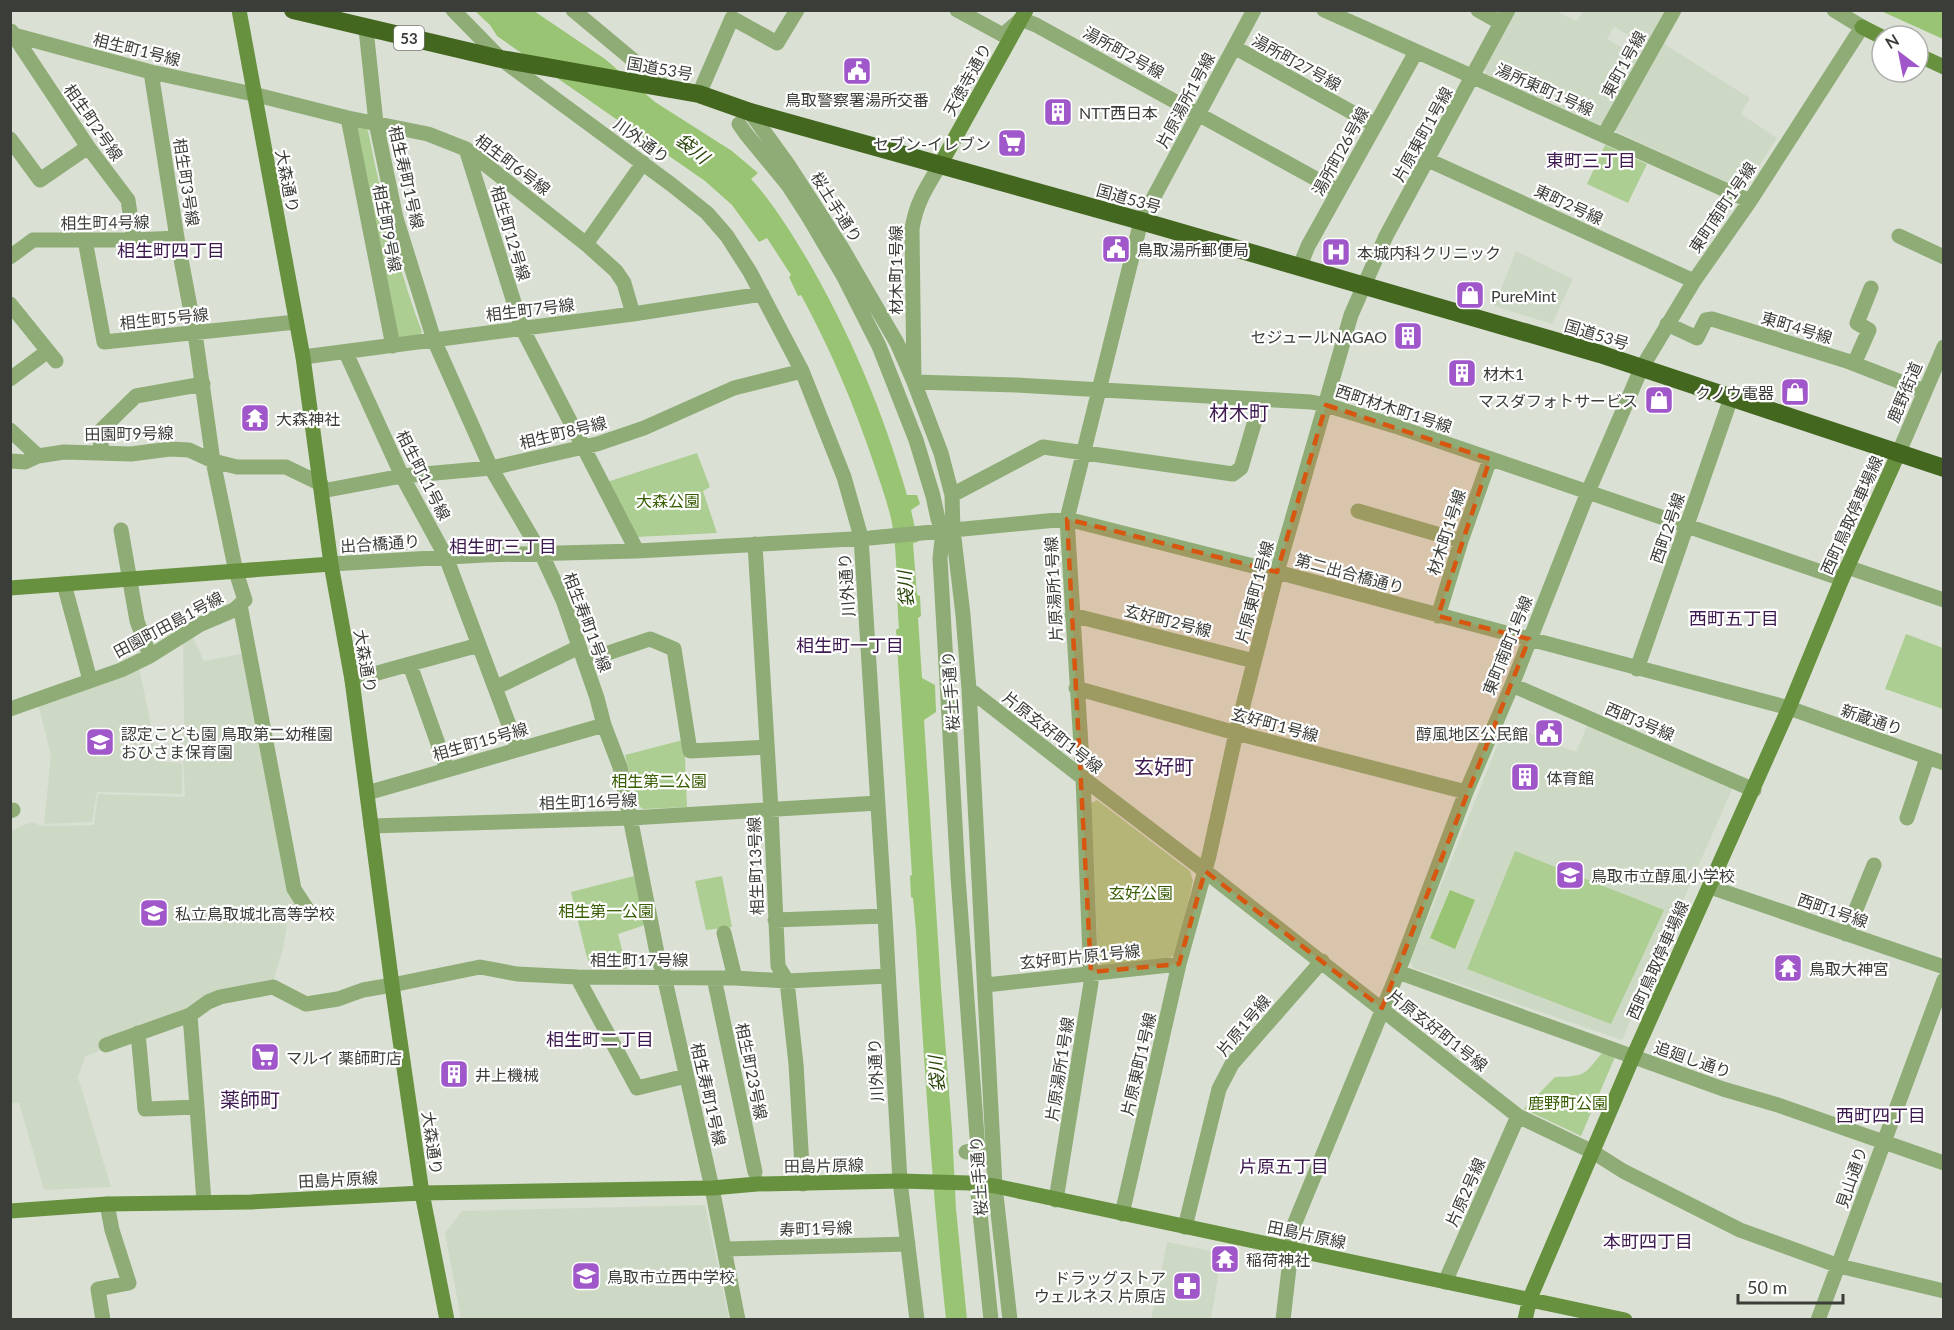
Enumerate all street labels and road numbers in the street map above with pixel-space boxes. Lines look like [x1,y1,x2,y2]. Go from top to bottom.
street label: 湯所町2号線 [1080,22,1168,82]
road number: 53 [394,26,424,50]
street label: 東町1号線 [1597,27,1649,101]
street label: 相生町1号線 [91,29,183,69]
street label: 湯所町27号線 [1249,30,1345,94]
street label: 天徳寺通り [939,39,995,119]
street label: 片原湯所1号線 [1152,49,1218,151]
street label: 国道53号 [626,53,694,83]
street label: 湯所東町1号線 [1493,59,1597,119]
street label: 相生町2号線 [61,80,127,164]
street label: 片原東町1号線 [1388,83,1456,185]
street label: 湯所町26号線 [1308,103,1372,199]
street label: 川外通り [611,114,673,166]
street label: 相生寿町1号線 [386,124,428,230]
street label: 相生町6号線 [472,130,554,198]
street label: 相生町3号線 [171,136,203,228]
street label: 大森通り [273,148,303,214]
street label: 東町南町1号線 [1685,158,1759,256]
street label: 桜土手通り [808,168,866,246]
street label: 国道53号 [1094,180,1164,216]
street label: 東町2号線 [1532,180,1606,228]
street label: 相生町9号線 [370,182,406,274]
street label: 相生町12号線 [488,183,534,283]
street label: 相生町4号線 [60,212,150,232]
street label: 材木町1号線 [886,225,905,315]
street label: 相生町7号線 [485,294,575,324]
street label: 相生町5号線 [119,304,209,332]
street label: 東町4号線 [1759,307,1835,347]
street label: 国道53号 [1562,315,1632,353]
street label: 鹿野街道 [1883,359,1925,425]
street label: 西町材木町1号線 [1333,380,1455,436]
street label: 相生町8号線 [517,412,609,452]
street label: 田園町9号線 [84,423,174,443]
street label: 相生町11号線 [393,427,455,523]
street label: 西町鳥取停車場線 [1816,453,1886,577]
street label: 材木町1号線 [1423,487,1469,577]
street label: 西町2号線 [1646,490,1688,566]
street label: 出合橋通り [339,531,421,555]
street label: 片原湯所1号線 [1041,536,1065,642]
street label: 片原東町1号線 [1231,539,1277,645]
street label: 第二出合橋通り [1293,549,1407,597]
street label: 川外通り [834,552,858,618]
street label: 相生寿町1号線 [560,569,616,675]
street label: 田園町田島1号線 [110,587,226,661]
street label: 東町南町1号線 [1478,593,1536,697]
street label: 玄好町2号線 [1122,600,1214,640]
street label: 大森通り [351,628,381,694]
street label: 桜土手通り [938,650,962,732]
street label: 片原玄好町1号線 [999,687,1107,777]
street label: 西町3号線 [1603,698,1677,744]
street label: 新蔵通り [1839,700,1905,738]
street label: 玄好町1号線 [1229,703,1321,745]
street label: 相生町15号線 [430,718,530,764]
street label: 相生町16号線 [538,790,638,812]
street label: 相生町13号線 [744,816,766,916]
street label: 西町1号線 [1795,889,1871,931]
street label: 西町鳥取停車場線 [1622,898,1692,1022]
street label: 玄好町片原1号線 [1019,940,1141,972]
street label: 相生町17号線 [590,950,688,969]
street label: 片原玄好町1号線 [1384,985,1492,1075]
street label: 片原1号線 [1212,991,1274,1059]
street label: 片原東町1号線 [1117,1011,1159,1117]
street label: 片原湯所1号線 [1041,1016,1077,1122]
street label: 相生町23号線 [732,1021,772,1121]
street label: 追廻し通り [1652,1037,1734,1081]
street label: 川外通り [864,1038,886,1102]
street label: 相生寿町1号線 [688,1041,730,1147]
street label: 大森通り [419,1110,447,1176]
street label: 桜土手通り [966,1135,990,1217]
street label: 見山通り [1832,1144,1870,1210]
street label: 田島片原線 [784,1155,864,1175]
street label: 片原2号線 [1441,1155,1489,1229]
street label: 田島片原線 [298,1167,378,1191]
street label: 田島片原線 [1266,1216,1348,1252]
street label: 寿町1号線 [779,1217,853,1239]

